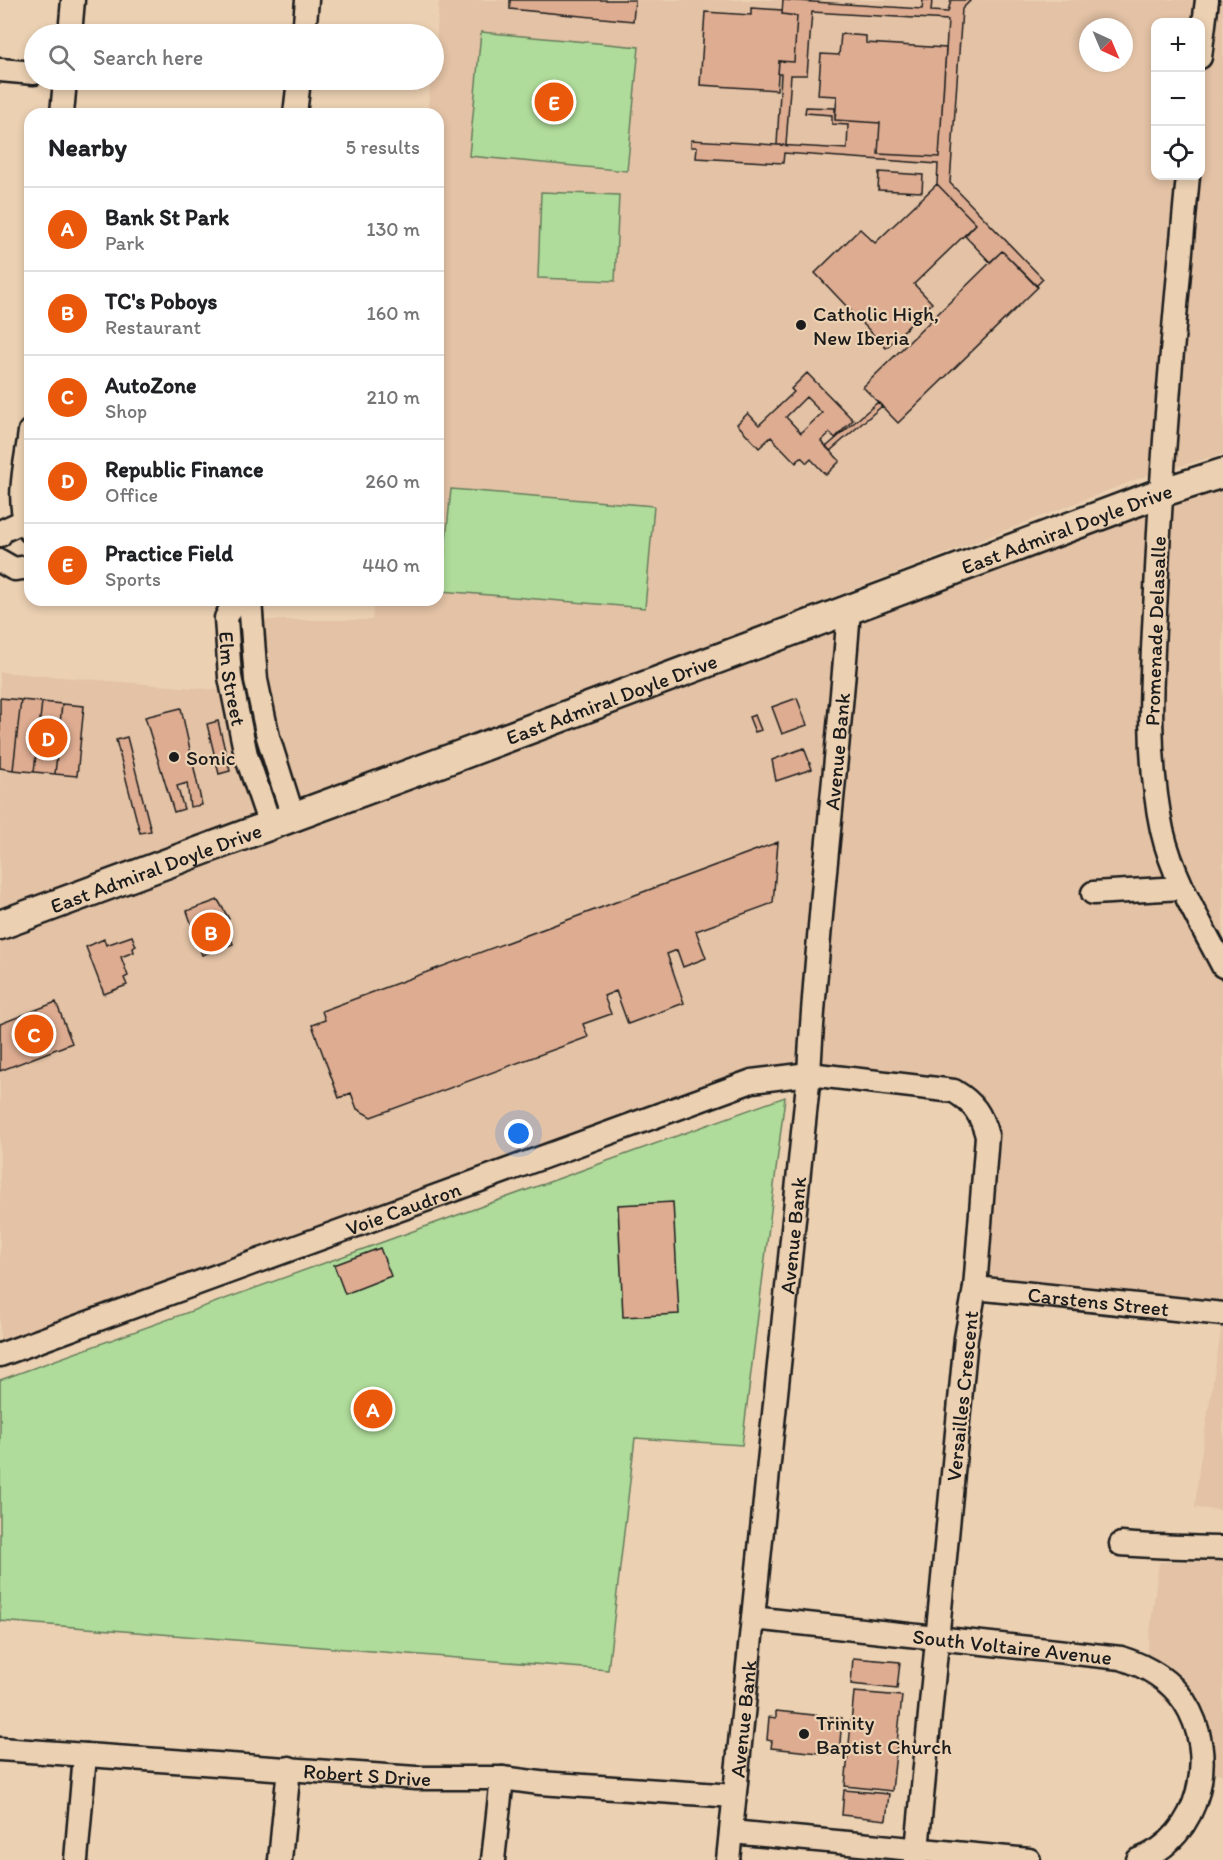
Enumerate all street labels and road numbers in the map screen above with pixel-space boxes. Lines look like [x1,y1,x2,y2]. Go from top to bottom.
street label: East Admiral Doyle Drive [958,477,1175,579]
street label: Promenade Delasalle [1139,536,1171,726]
street label: Elm Street [214,630,252,728]
street label: East Admiral Doyle Drive [502,648,720,749]
street label: Avenue Bank [819,691,855,811]
street label: East Admiral Doyle Drive [47,817,265,918]
street label: Avenue Bank [774,1175,811,1295]
street label: Voie Caudron [342,1176,464,1241]
street label: Carstens Street [1026,1281,1170,1321]
street label: Versailles Crescent [941,1309,983,1483]
street label: South Voltaire Avenue [912,1623,1113,1669]
street label: Avenue Bank [724,1659,761,1779]
street label: Robert S Drive [302,1758,431,1791]

